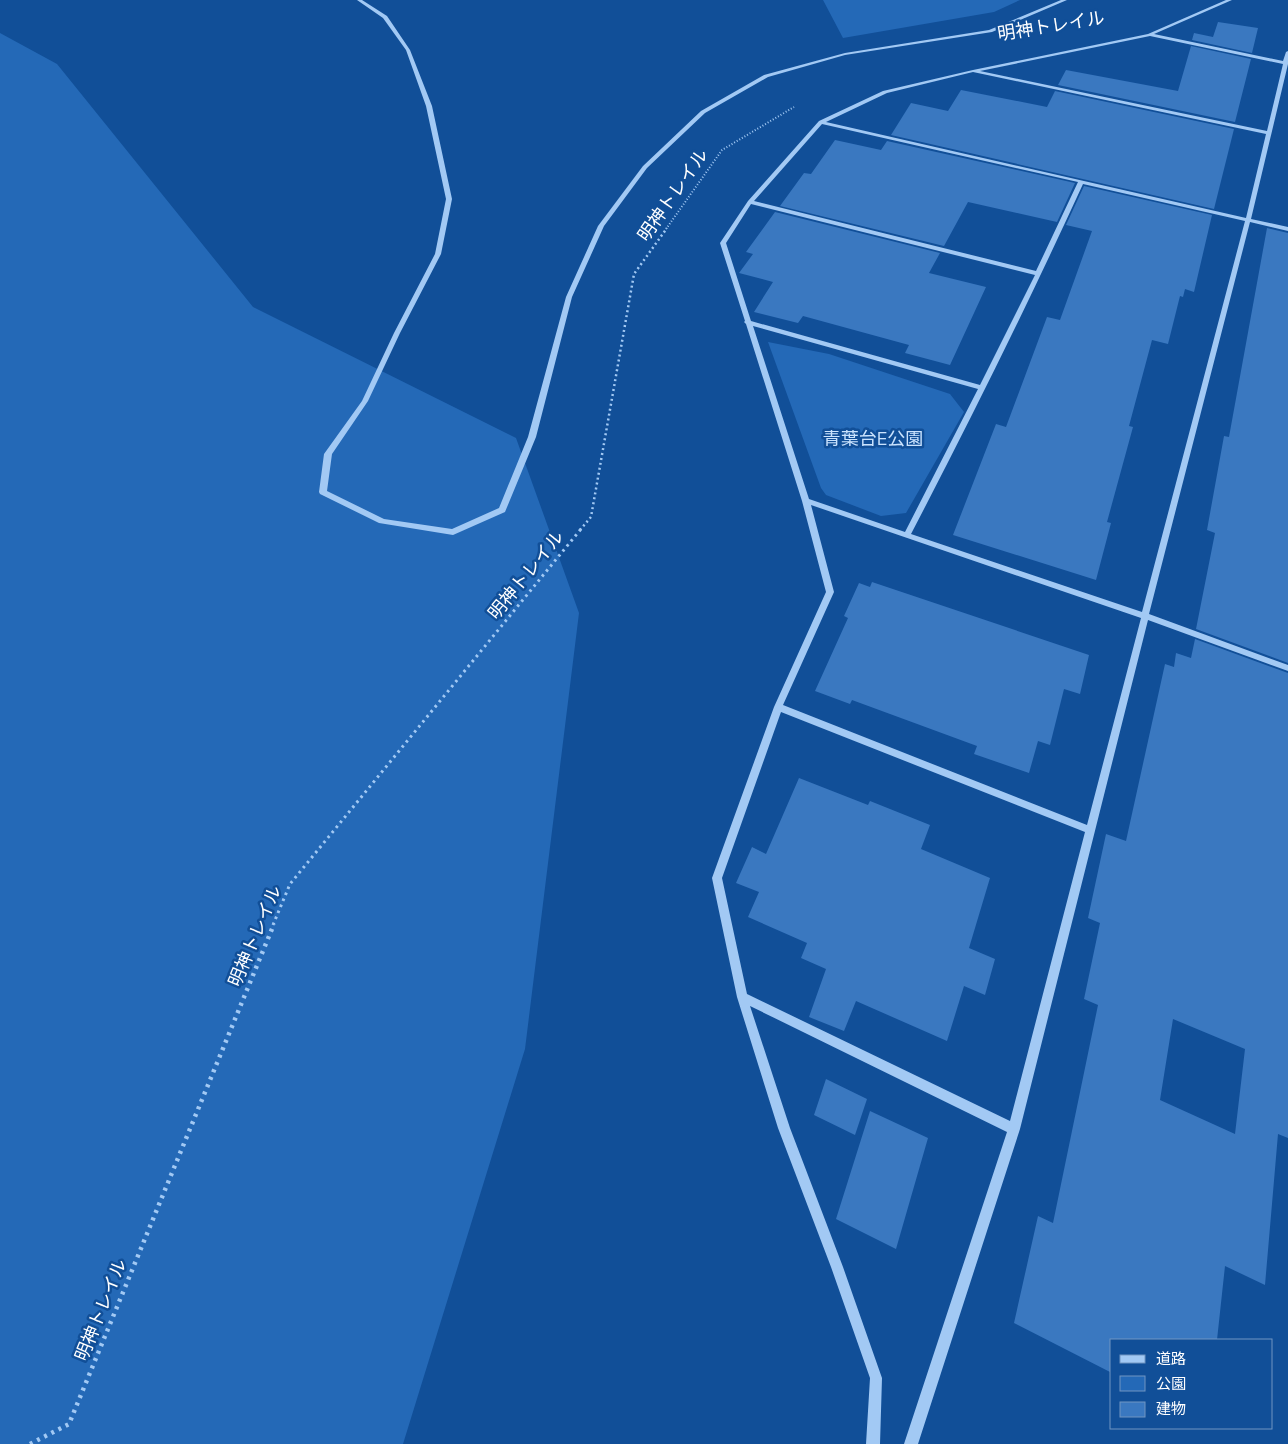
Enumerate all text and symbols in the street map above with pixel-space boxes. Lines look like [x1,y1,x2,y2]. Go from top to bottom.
street label: 明神トレイル [996,6,1106,46]
street label: 明神トレイル [632,144,714,246]
park label: 青葉台E公園 [823,427,923,451]
street label: 明神トレイル [483,525,569,625]
street label: 明神トレイル [223,882,287,990]
street label: 明神トレイル [70,1255,132,1365]
legend [1110,1339,1273,1429]
text: 道路 [1156,1349,1186,1369]
text: 公園 [1156,1374,1186,1394]
text: 建物 [1156,1399,1186,1419]

